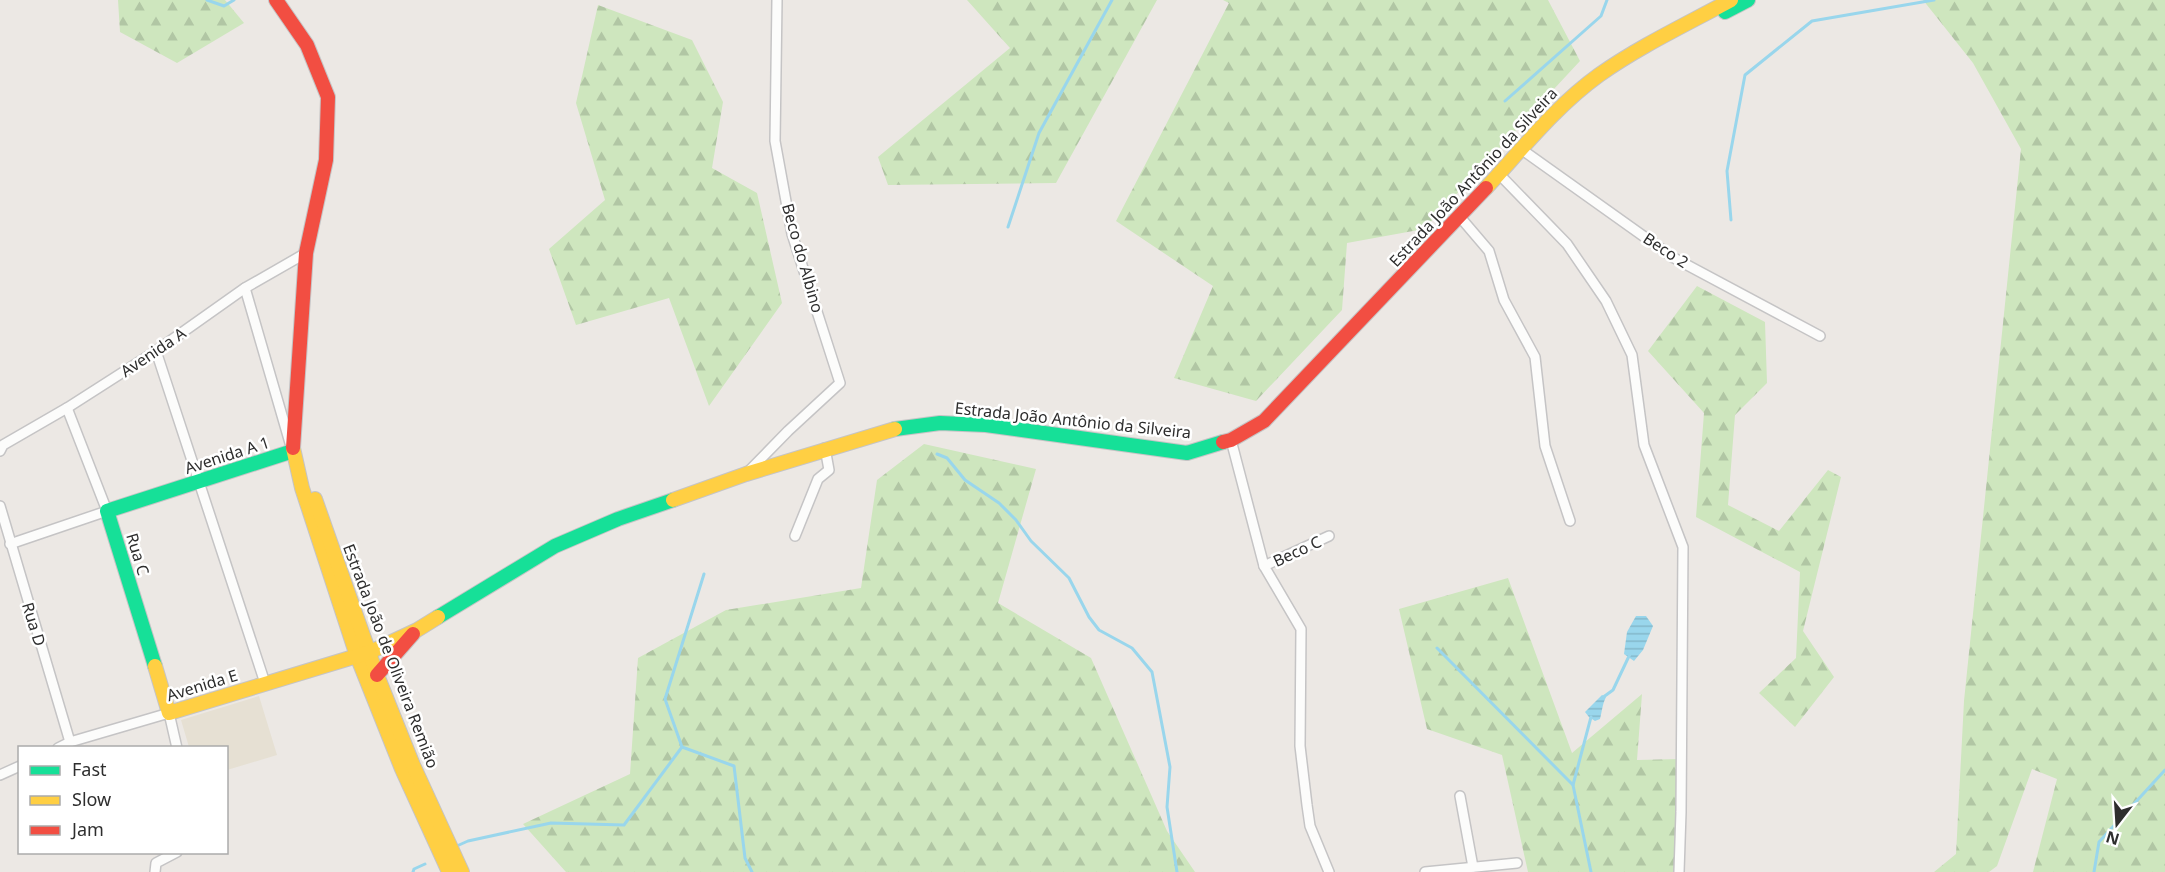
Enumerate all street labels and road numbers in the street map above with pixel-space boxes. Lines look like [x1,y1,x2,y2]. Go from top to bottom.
street label: Estrada João Antônio da Silveira [1384,83,1562,271]
street label: Beco do Albino [777,201,829,315]
street label: Beco 2 [1639,227,1693,273]
street label: Avenida A [116,322,191,382]
street label: Estrada João Antônio da Silveira [954,397,1192,443]
street label: Avenida A 1 [182,431,272,479]
street label: Rua C [121,530,155,578]
street label: Beco C [1269,530,1325,572]
street label: Estrada João de Oliveira Remião [338,541,444,771]
street label: Rua D [17,599,51,649]
street label: Avenida E [164,664,240,706]

